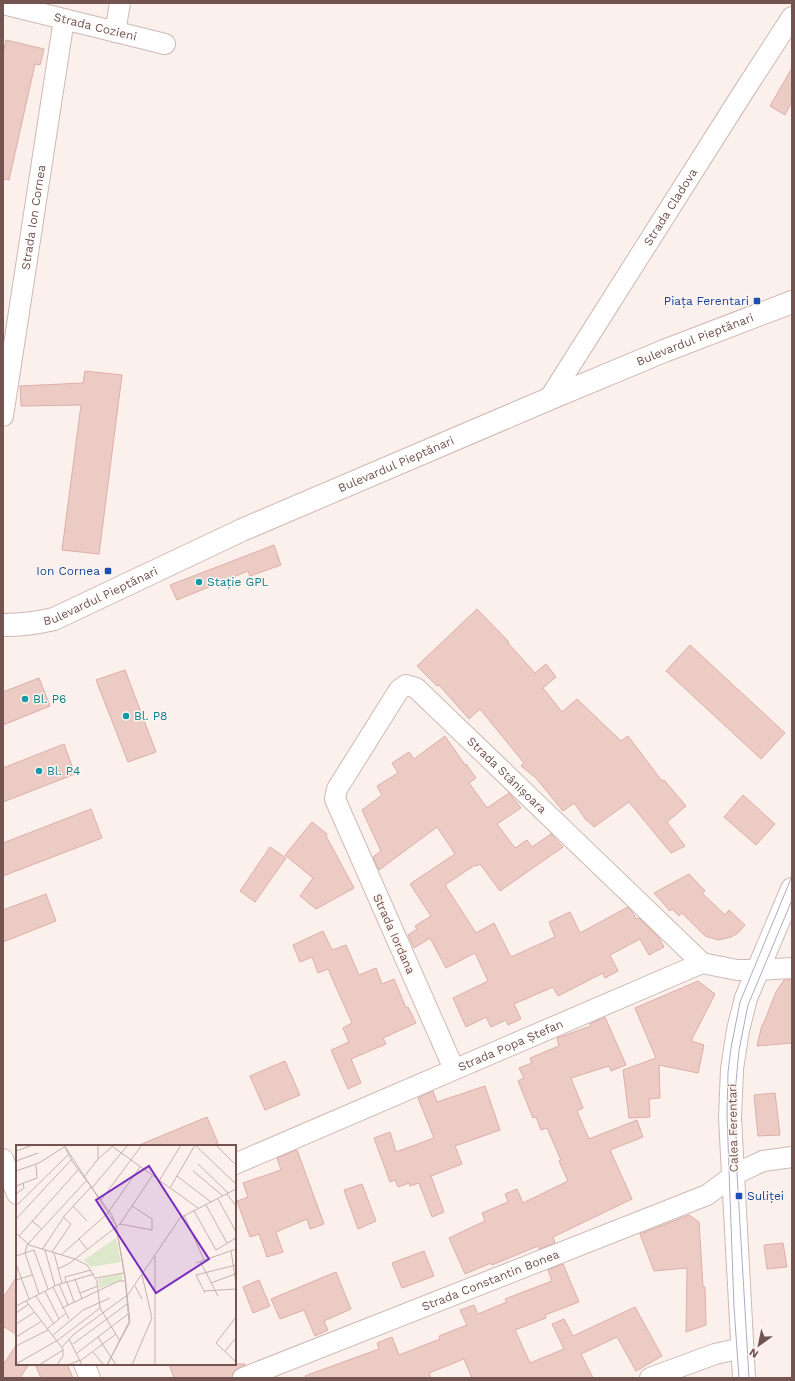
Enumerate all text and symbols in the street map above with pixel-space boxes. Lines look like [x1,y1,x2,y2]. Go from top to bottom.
street label: Strada Cozieni [52,10,138,44]
street label: Strada Ion Cornea [19,164,49,271]
street label: Strada Cladova [641,166,700,248]
place label: Piața Ferentari [664,294,749,308]
marker: Piața Ferentari [752,296,762,306]
street label: Bulevardul Pieptănari [634,310,756,369]
street label: Bulevardul Pieptănari [336,433,456,495]
place label: Ion Cornea [36,564,100,578]
street label: Bulevardul Pieptănari [42,564,160,628]
marker: Ion Cornea [103,566,113,576]
place label: Stație GPL [207,575,269,589]
marker: Stație GPL [194,577,204,587]
place label: Bl. P6 [33,692,66,706]
marker: Bl. P6 [20,694,30,704]
place label: Bl. P8 [134,709,168,723]
marker: Bl. P8 [121,711,131,721]
street label: Strada Stânișoara [464,734,549,817]
place label: Bl. P4 [47,764,80,778]
marker: Bl. P4 [34,766,44,776]
street label: Strada Iordana [370,892,418,976]
street label: Strada Popa Ștefan [456,1017,565,1074]
street label: Calea Ferentari [725,1084,741,1172]
inset map [16,1145,236,1365]
place label: Suliței [747,1189,784,1203]
marker: Suliței [734,1191,744,1201]
street label: Strada Constantin Bonea [420,1247,561,1314]
north arrow [739,1325,779,1365]
text: N [747,1345,761,1361]

